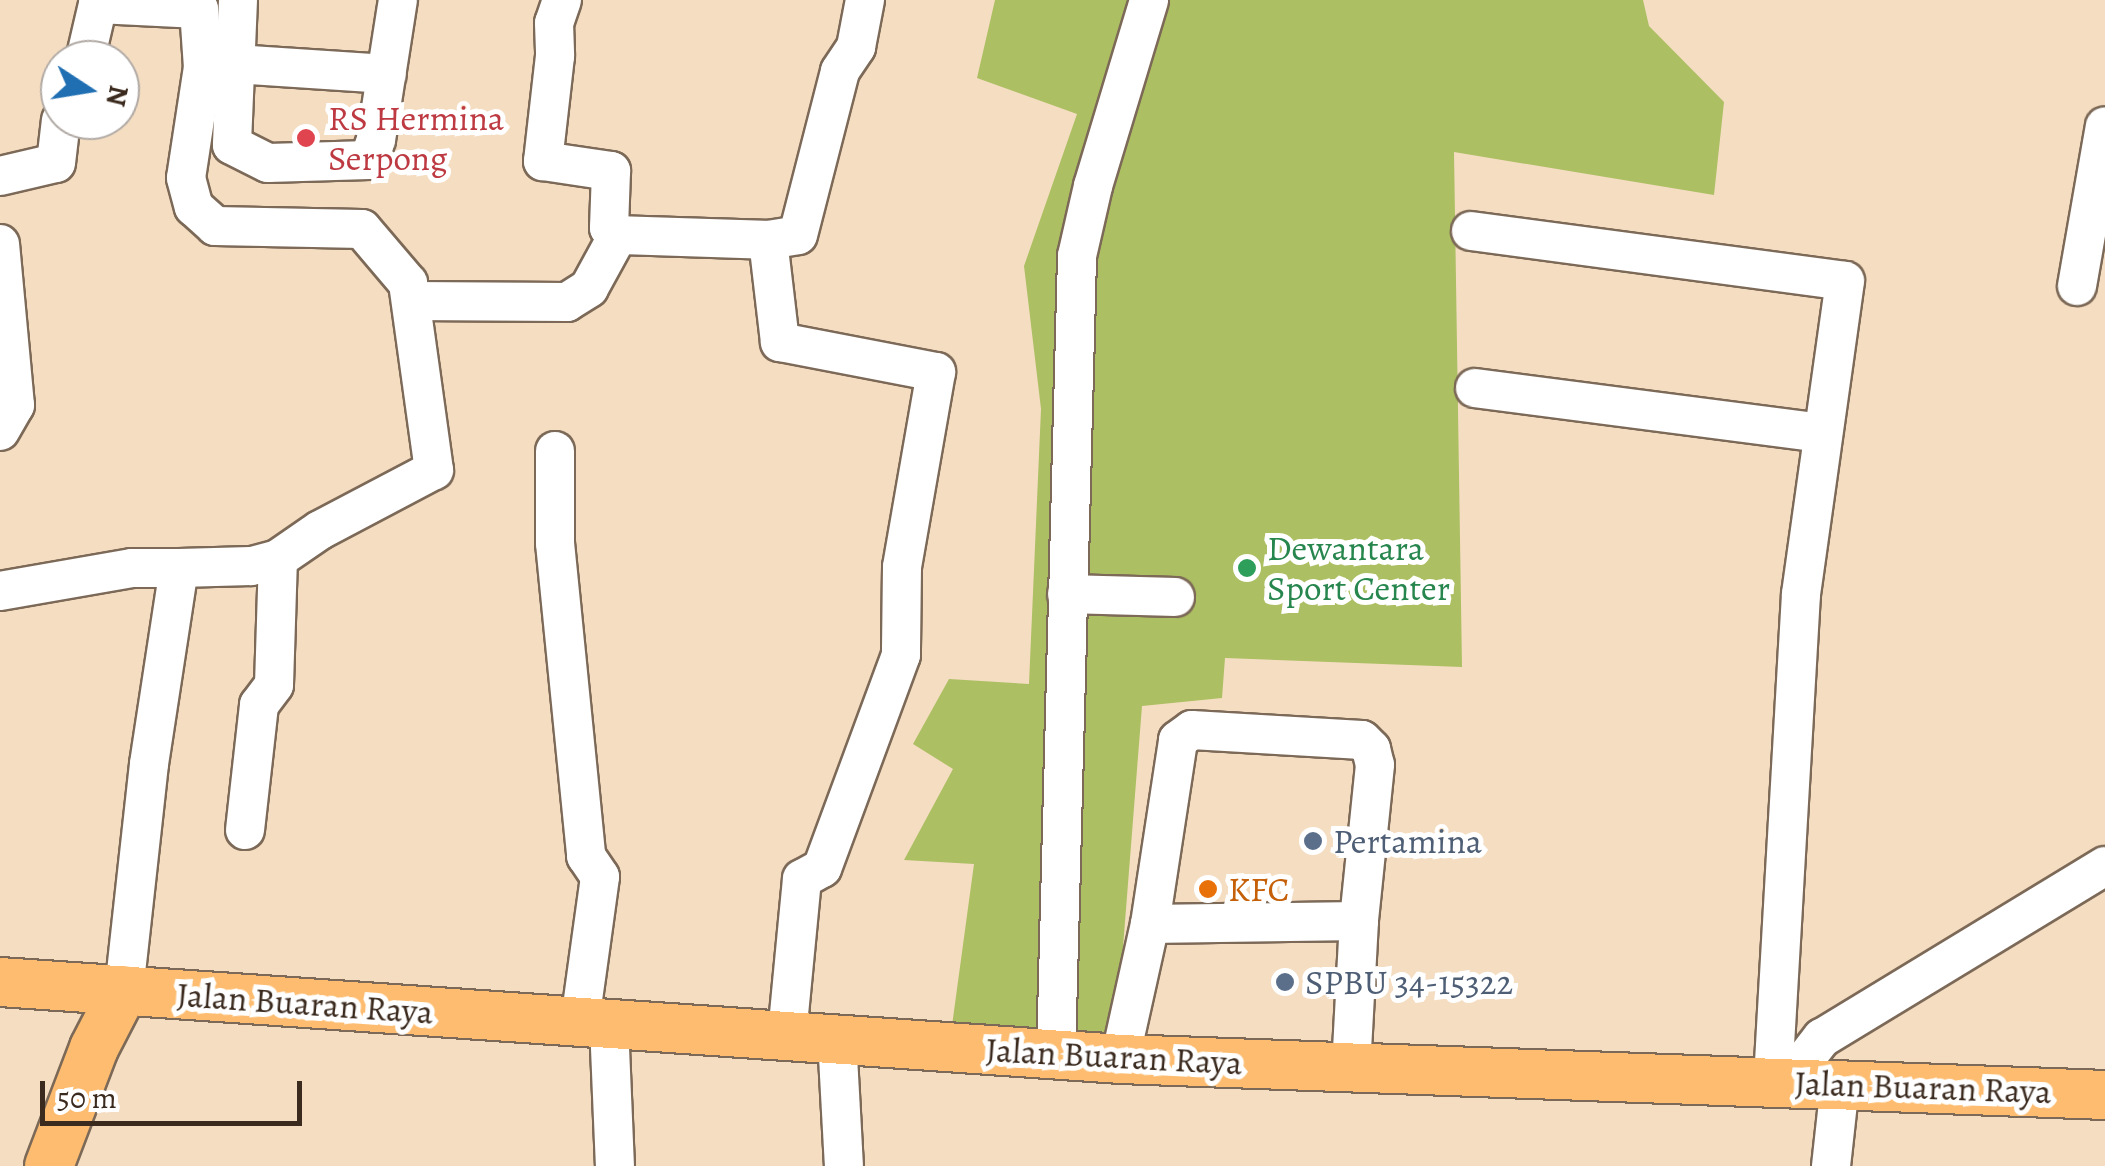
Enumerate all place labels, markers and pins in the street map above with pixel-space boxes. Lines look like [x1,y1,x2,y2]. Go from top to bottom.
place label: RS Hermina Serpong [328,97,504,179]
marker: RS Hermina Serpong [293,125,319,151]
place label: Dewantara Sport Center [1267,527,1450,609]
marker: Dewantara Sport Center [1236,557,1258,579]
place label: Pertamina [1333,820,1482,862]
marker: Pertamina [1302,830,1324,852]
place label: KFC [1228,868,1289,910]
marker: KFC [1197,878,1219,900]
place label: SPBU 34-15322 [1305,961,1513,1003]
marker: SPBU 34-15322 [1274,971,1296,993]

